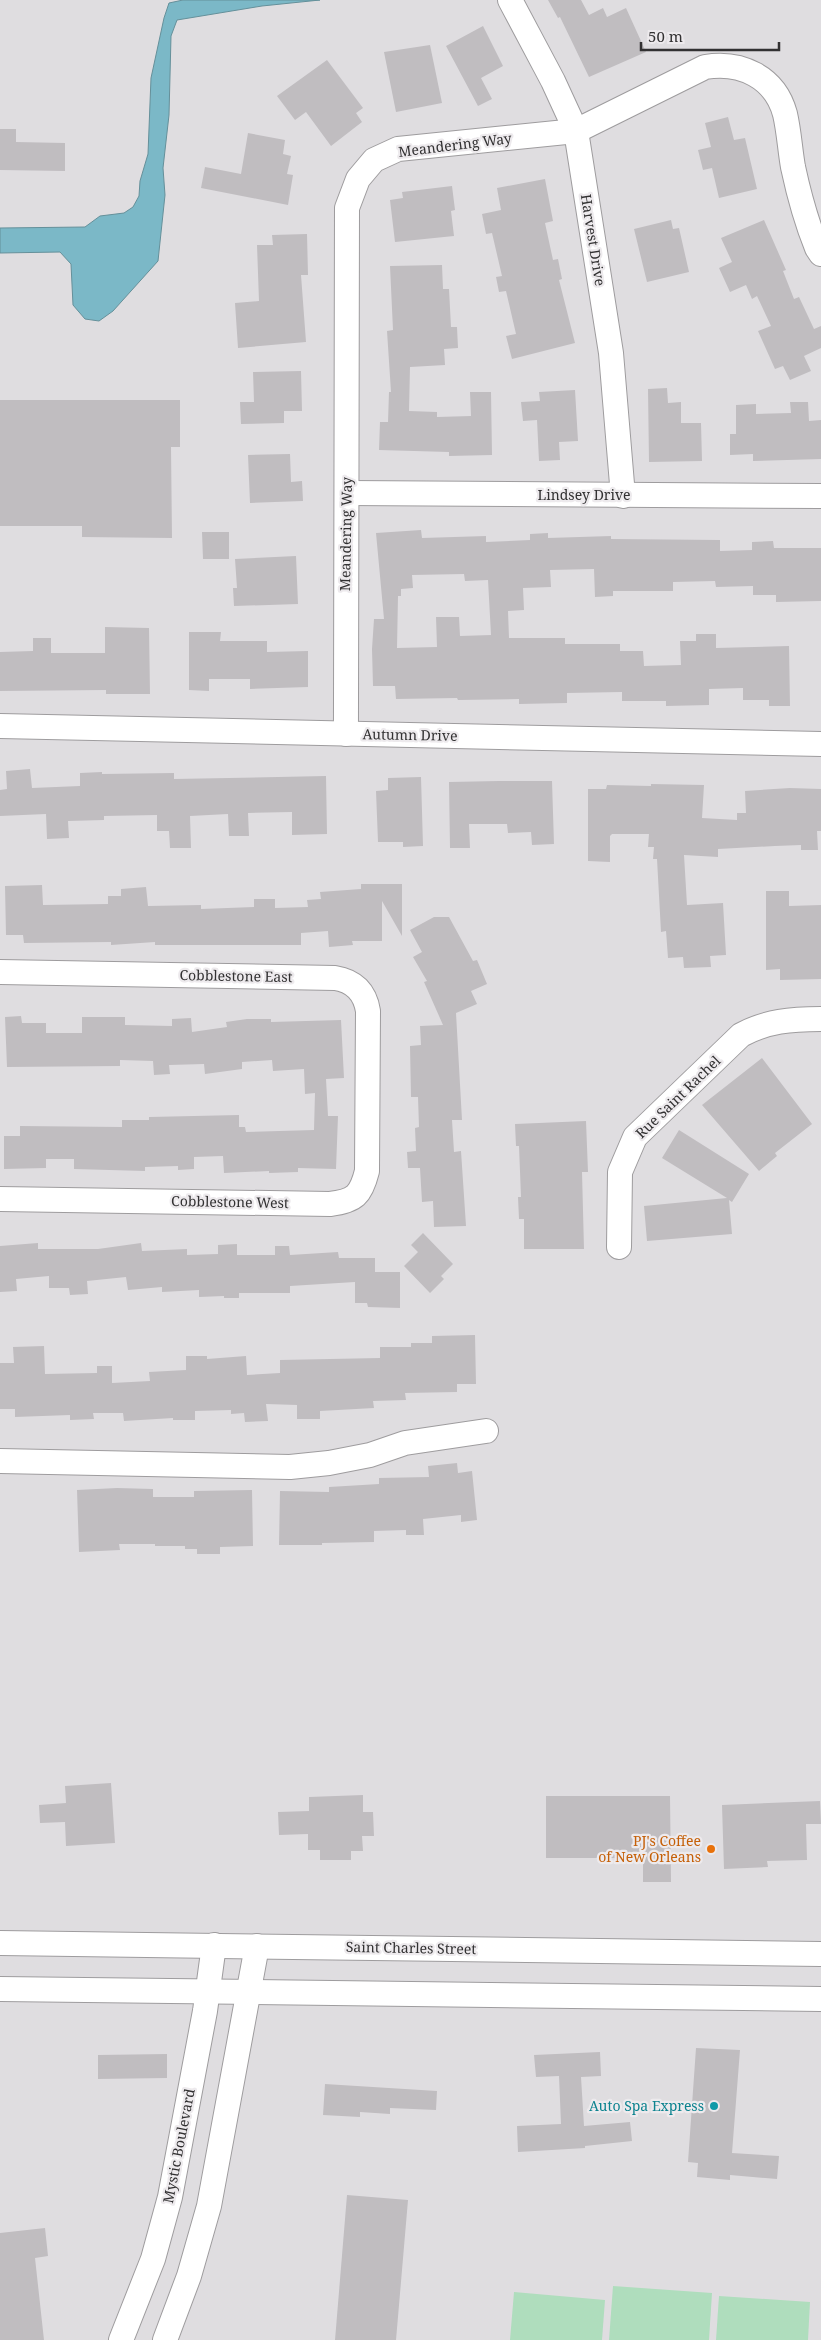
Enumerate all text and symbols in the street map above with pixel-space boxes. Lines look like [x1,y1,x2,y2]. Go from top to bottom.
scale bar [641,20,778,52]
text: 50 m [648,26,683,46]
street label: Meandering Way [397,128,513,161]
street label: Harvest Drive [577,193,610,287]
street label: Meandering Way [335,477,356,591]
street label: Lindsey Drive [537,485,631,504]
street label: Autumn Drive [362,724,458,745]
street label: Cobblestone East [179,965,293,986]
street label: Rue Saint Rachel [631,1051,725,1142]
street label: Cobblestone West [171,1191,289,1212]
place label: PJ's Coffee of New Orleans [598,1831,701,1866]
marker: PJ's Coffee of New Orleans [705,1843,717,1855]
street label: Saint Charles Street [346,1937,476,1958]
street label: Mystic Boulevard [158,2087,199,2205]
place label: Auto Spa Express [589,2096,704,2115]
marker: Auto Spa Express [708,2100,720,2112]

